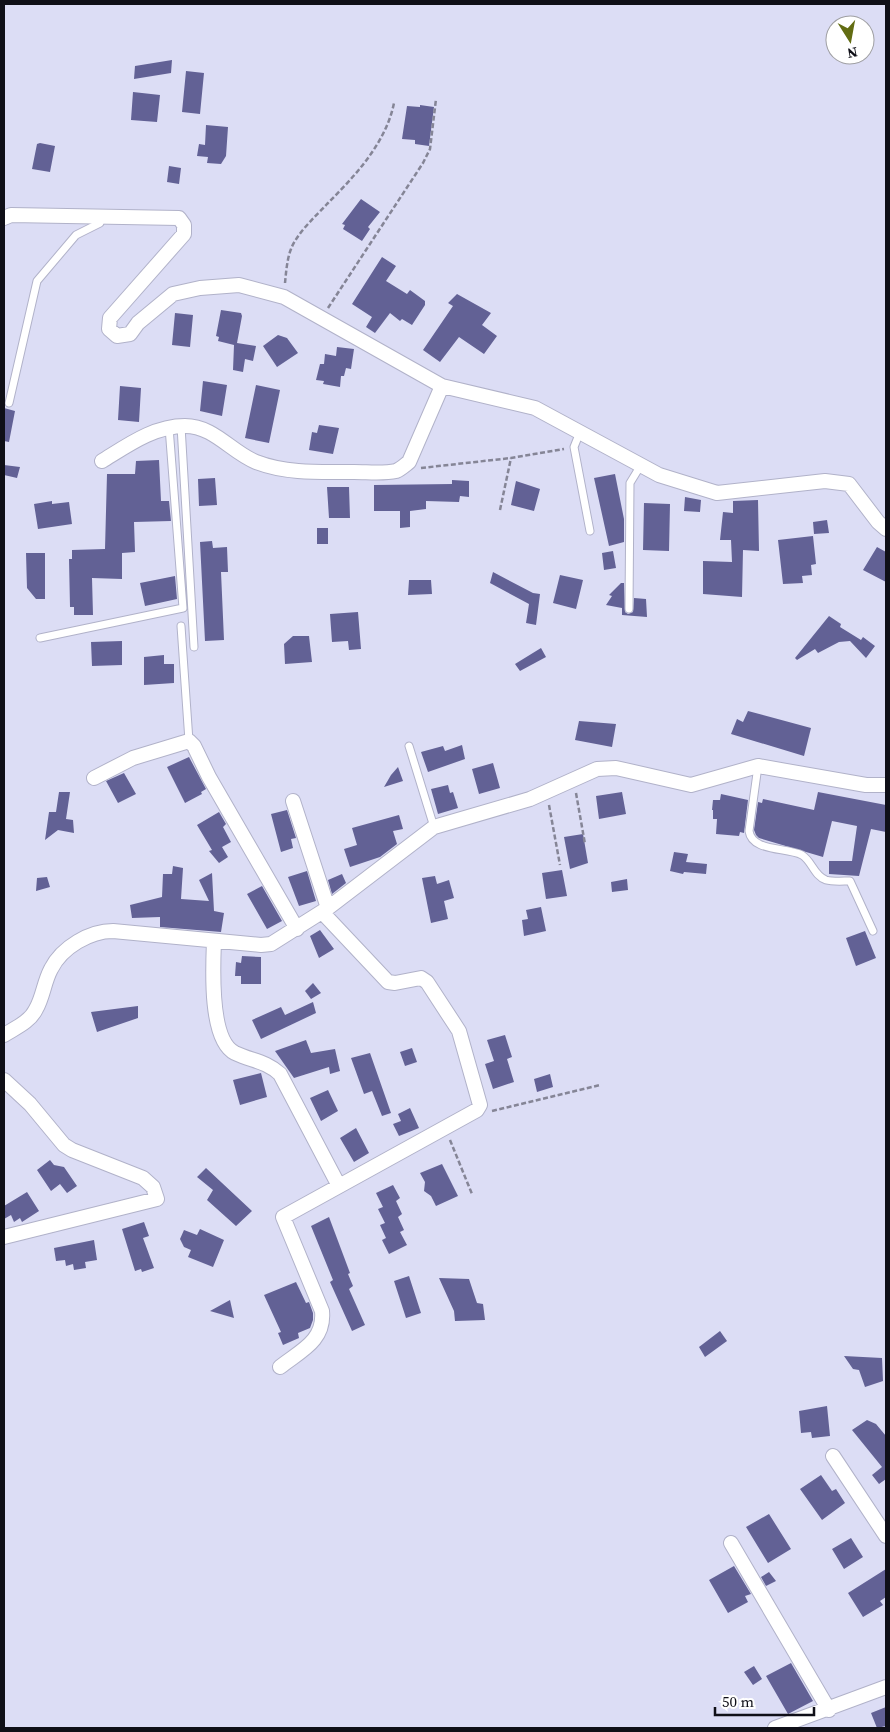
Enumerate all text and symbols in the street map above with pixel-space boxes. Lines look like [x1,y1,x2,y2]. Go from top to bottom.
north arrow [825,15,875,65]
text: N [846,42,859,64]
scale bar [715,1684,814,1716]
text: 50 m [722,1691,754,1712]

